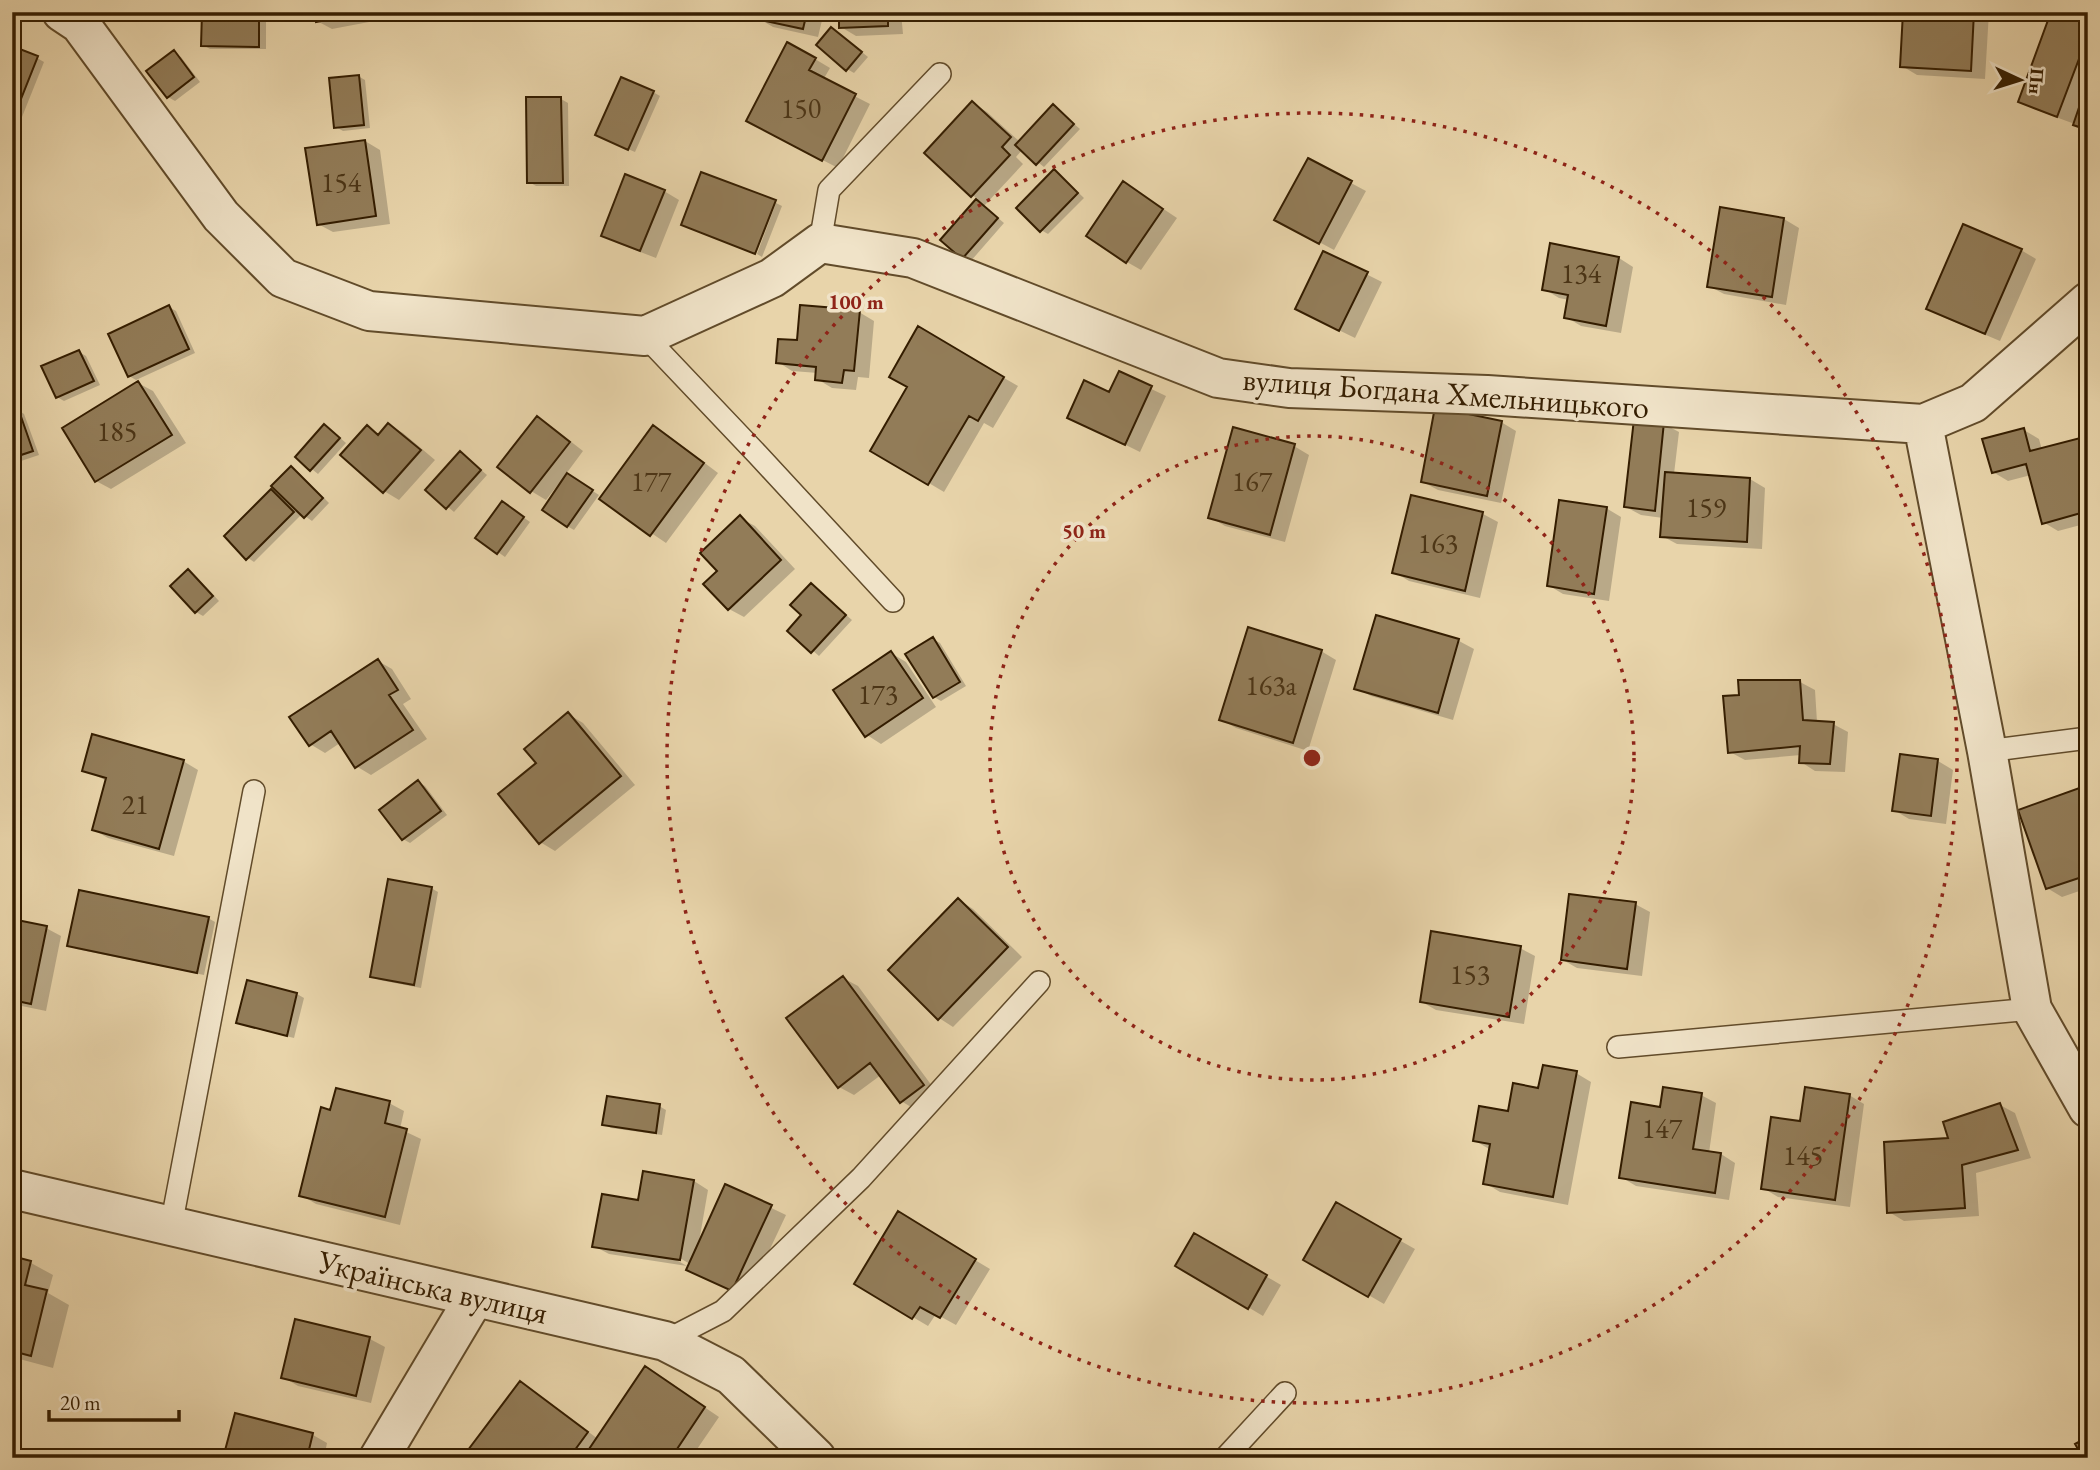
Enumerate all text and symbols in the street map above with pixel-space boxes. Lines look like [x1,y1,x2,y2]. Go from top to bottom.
north arrow [1984,46,2054,116]
text: Пн [2023,67,2050,95]
house number: 150 [781,90,821,126]
house number: 154 [321,164,362,200]
house number: 134 [1561,255,1602,291]
text: 100 m [828,288,884,315]
street label: вулиця Богдана Хмельницького [1241,358,1651,428]
house number: 185 [97,413,137,449]
house number: 177 [631,463,672,499]
house number: 167 [1232,463,1273,499]
house number: 159 [1686,489,1726,525]
text: 50 m [1062,517,1106,544]
house number: 163 [1418,525,1458,561]
house number: 163а [1245,667,1298,703]
house number: 173 [858,676,898,712]
centre of rings [1300,746,1324,770]
house number: 21 [122,786,148,822]
house number: 153 [1450,956,1490,992]
house number: 147 [1642,1110,1683,1146]
house number: 145 [1783,1137,1823,1173]
street label: Українська вулиця [313,1240,552,1334]
scale bar [49,1379,178,1423]
text: 20 m [60,1389,101,1416]

